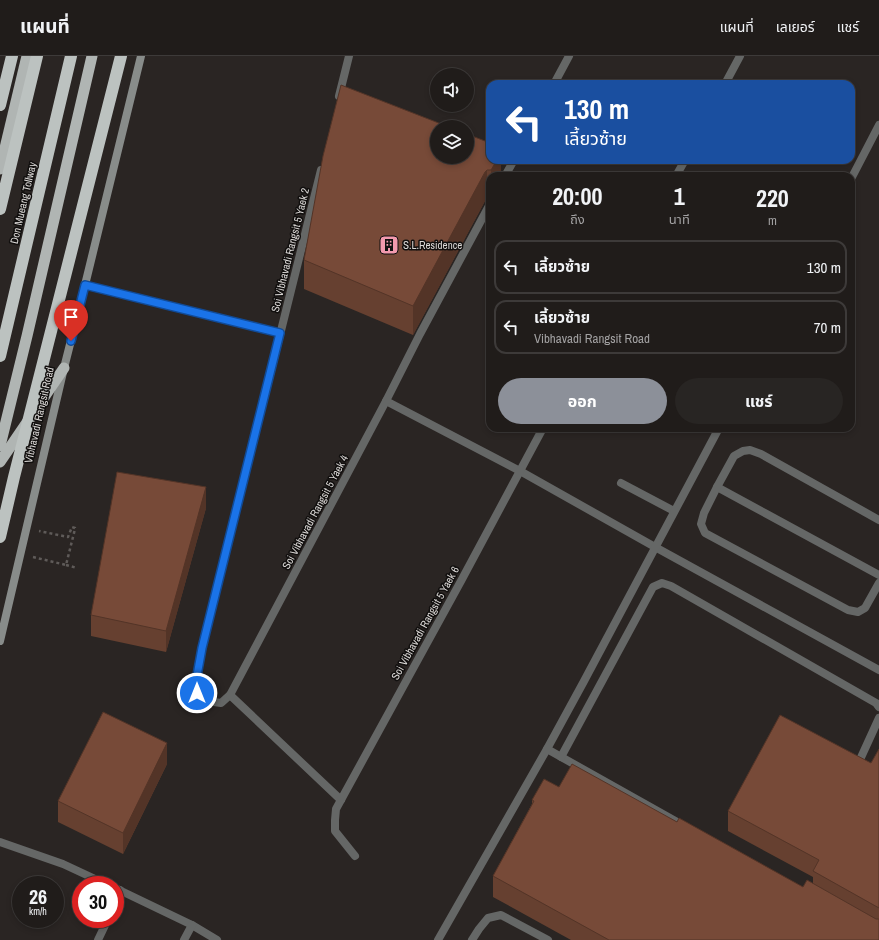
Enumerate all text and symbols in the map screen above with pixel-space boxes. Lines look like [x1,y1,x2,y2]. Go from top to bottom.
text: แผนที่ [20,13,70,39]
text: แผนที่ [720,18,754,36]
text: เลเยอร์ [776,18,815,36]
text: แชร์ [837,18,859,36]
map controls [430,68,474,164]
button: sound [430,68,474,112]
text: 130 m [564,90,629,128]
icon: left [498,96,550,148]
button: layers [430,120,474,164]
text: เลี้ยวซ้าย [564,126,627,151]
street label: Don Mueang Tollway [7,160,39,245]
text: 20:00 [552,180,602,212]
text: 1 [674,180,685,212]
text: 220 [756,182,789,214]
street label: Soi Vibhavadi Rangsit 5 Yaek 2 [268,186,312,314]
text: ถึง [570,211,585,228]
text: นาที [669,211,690,228]
text: m [768,212,777,229]
building icon: S.L.Residence [378,234,400,256]
place label: S.L.Residence [403,238,462,252]
icon: left [500,256,522,278]
text: เลี้ยวซ้าย [534,256,590,277]
text: 130 m [807,257,841,278]
pin [54,300,88,341]
icon: arrive [60,306,82,328]
text: เลี้ยวซ้าย [534,307,590,328]
icon: left [500,316,522,338]
text: 70 m [814,317,841,338]
text: Vibhavadi Rangsit Road [534,330,650,347]
street label: Vibhavadi Rangsit Road [21,366,57,464]
button: ออก [498,378,667,424]
button: แชร์ [675,378,843,424]
street label: Soi Vibhavadi Rangsit 5 Yaek 4 [279,452,351,572]
street label: Soi Vibhavadi Rangsit 5 Yaek 6 [388,564,462,682]
position arrow [176,672,218,714]
speed limit sign: 30 [72,876,124,928]
text: 26 [29,883,47,910]
text: km/h [29,905,47,918]

